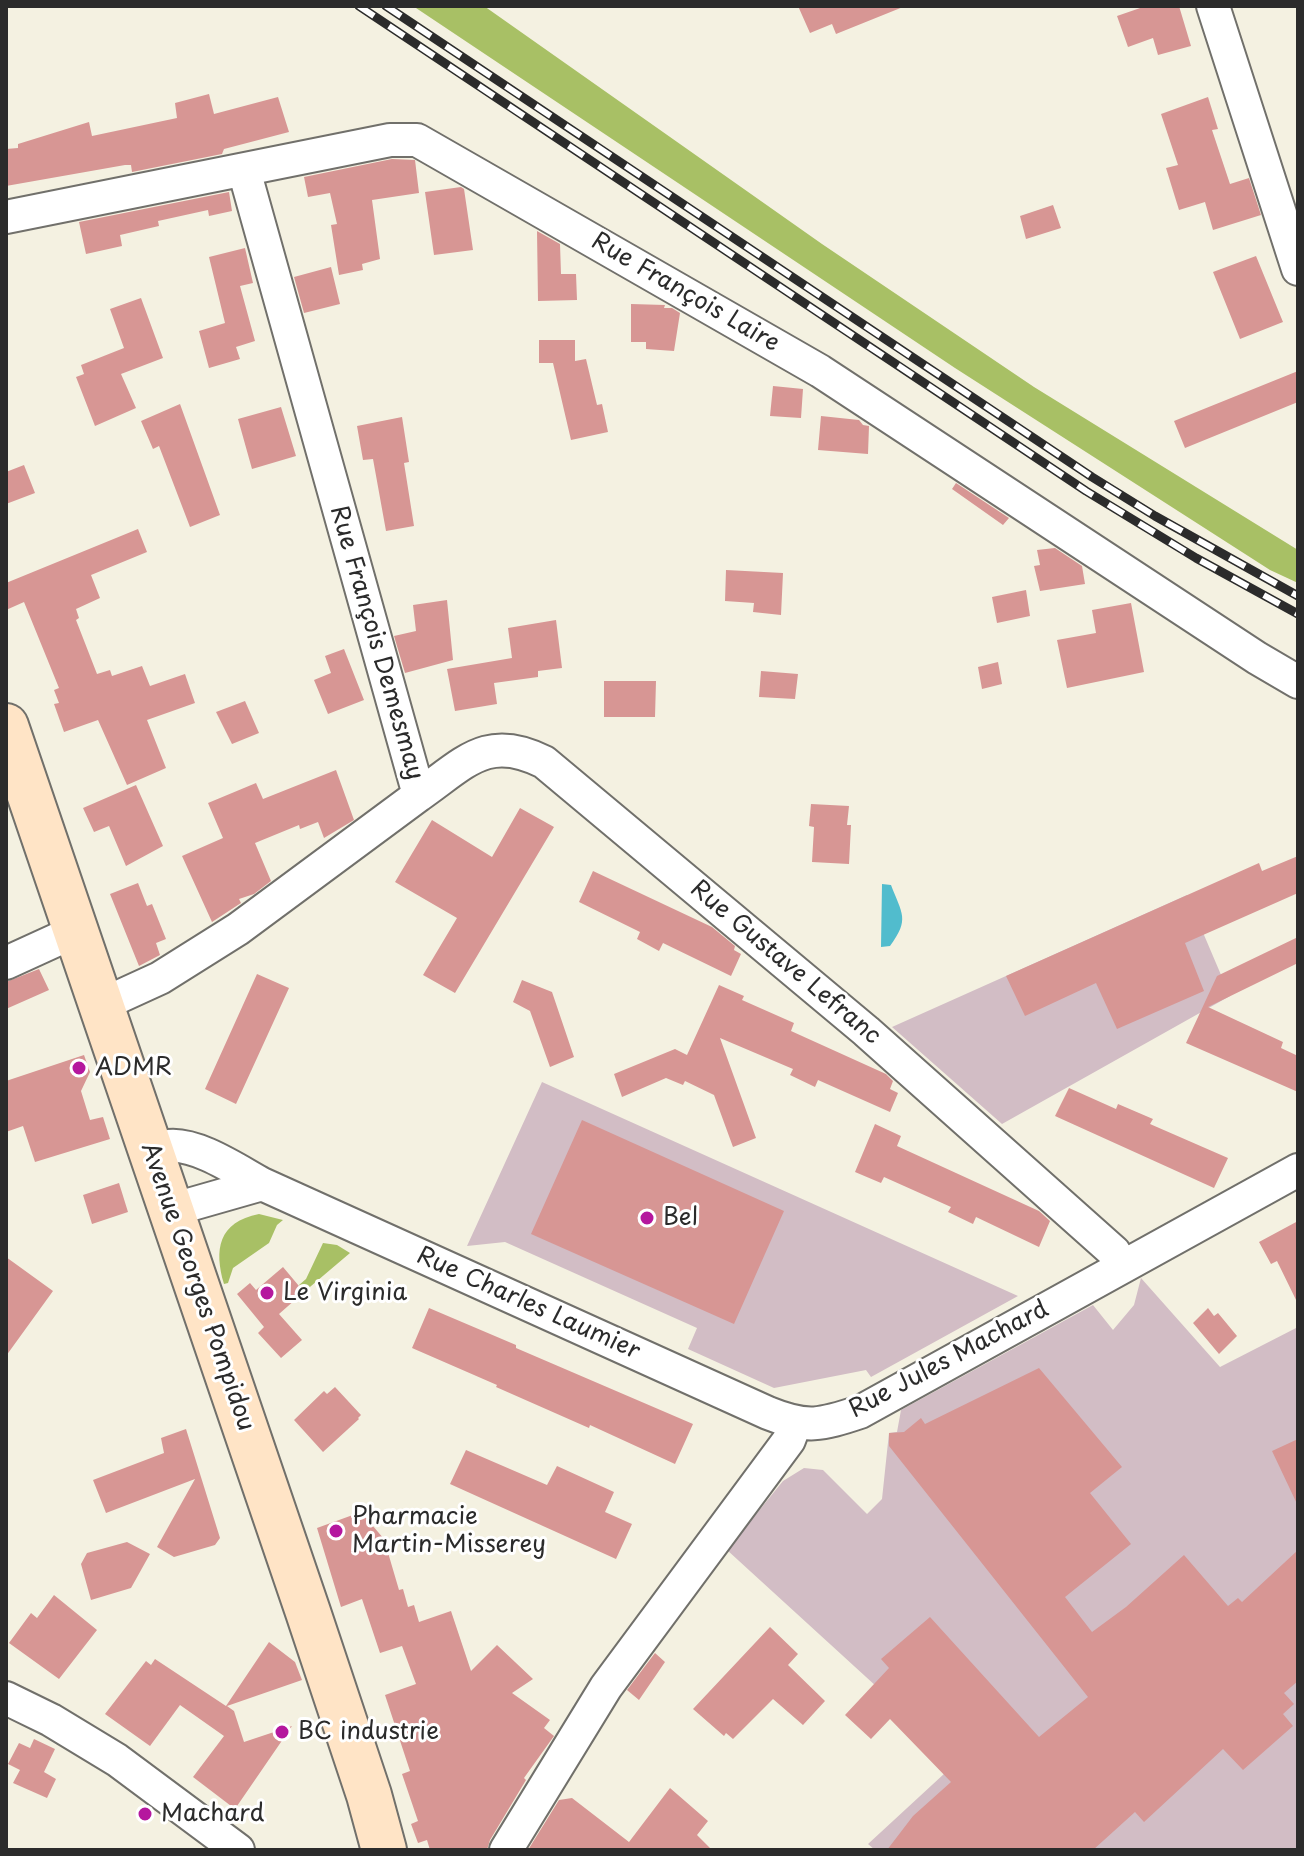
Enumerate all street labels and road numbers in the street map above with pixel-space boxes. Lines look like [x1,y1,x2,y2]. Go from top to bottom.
street label: Rue François Laire [586,227,784,359]
street label: Rue François Demesmay [323,503,429,783]
street label: Rue Gustave Lefranc [684,875,886,1051]
street label: Avenue Georges Pompidou [134,1139,260,1435]
street label: Rue Charles Laumier [412,1242,644,1366]
street label: Rue Jules Machard [844,1295,1054,1425]

